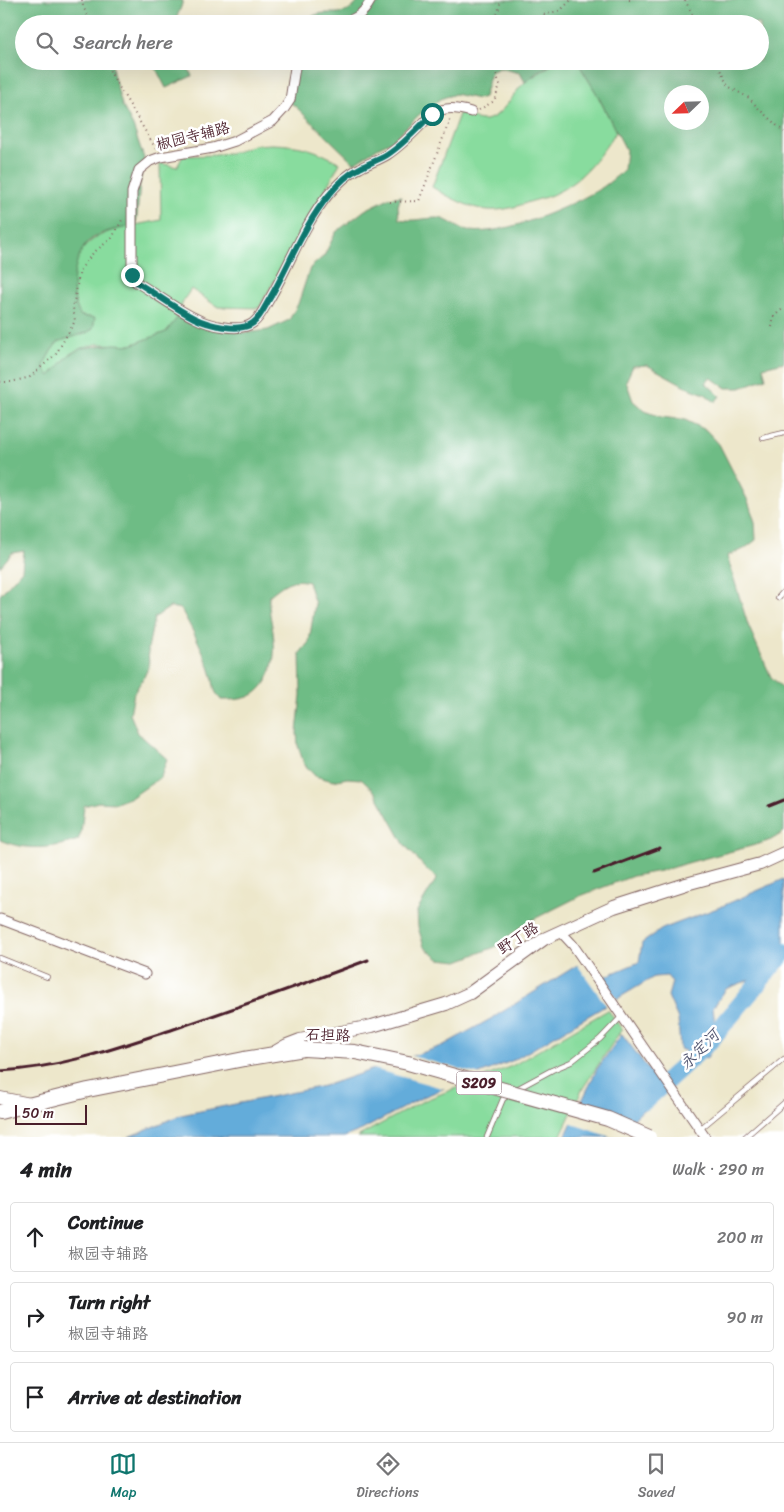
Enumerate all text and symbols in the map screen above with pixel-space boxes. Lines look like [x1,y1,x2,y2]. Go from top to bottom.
search box [15,15,769,70]
text: Search here [73,26,173,59]
icon: search [33,29,61,57]
north arrow [664,85,709,130]
route start [421,103,444,126]
street label: 椒园寺辅路 [153,114,233,158]
route end [121,264,144,287]
street label: 野丁路 [492,915,544,961]
water label: 永定河 [672,1020,729,1077]
street label: 石担路 [305,1021,351,1049]
road number: S209 [456,1072,502,1094]
text: 50 m [22,1101,54,1126]
scale bar [15,1102,88,1125]
text: 4 min [20,1151,72,1189]
text: Walk · 290 m [672,1155,764,1184]
text: Continue [68,1206,144,1239]
icon: ahead [21,1223,49,1251]
text: 200 m [717,1223,763,1252]
text: 椒园寺辅路 [68,1239,148,1268]
text: Turn right [68,1286,150,1319]
icon: right [21,1303,49,1331]
text: 90 m [727,1303,763,1332]
text: 椒园寺辅路 [68,1319,148,1348]
text: Arrive at destination [68,1381,241,1414]
icon: arrive [21,1383,49,1411]
tab: Map [109,1450,137,1505]
tab: Directions [356,1450,419,1505]
tab: Saved [638,1450,675,1505]

